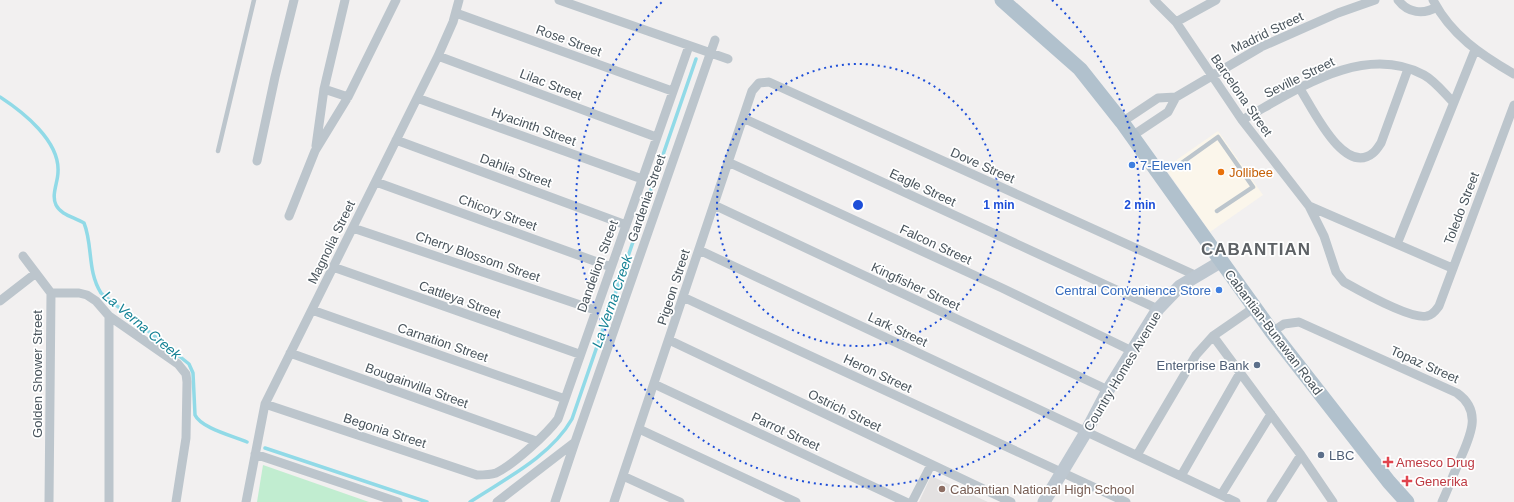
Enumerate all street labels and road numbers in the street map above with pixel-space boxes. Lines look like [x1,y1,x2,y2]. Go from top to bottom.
street label: Madrid Street [1229,8,1306,56]
street label: Rose Street [534,22,604,59]
street label: Barcelona Street [1208,51,1276,140]
street label: Seville Street [1262,54,1337,101]
street label: Lilac Street [518,66,584,103]
street label: Hyacinth Street [490,104,579,149]
street label: Dove Street [948,145,1018,186]
street label: Dahlia Street [478,151,554,191]
street label: Gardenia Street [624,152,669,244]
street label: Eagle Street [887,166,959,210]
street label: Toledo Street [1441,169,1482,247]
street label: Chicory Street [457,191,539,234]
street label: Magnolia Street [305,198,358,286]
street label: Dandelion Street [574,218,621,314]
street label: Falcon Street [898,221,974,268]
street label: Cherry Blossom Street [414,228,542,285]
street label: Pigeon Street [654,247,693,327]
street label: Kingfisher Street [869,259,963,314]
street label: Cabantian-Bunawan Road [1222,267,1325,398]
street label: Cattleya Street [417,278,503,321]
street label: Lark Street [866,309,930,350]
street label: Country Homes Avenue [1081,309,1164,434]
street label: Golden Shower Street [30,310,45,438]
street label: Carnation Street [396,320,490,365]
street label: Topaz Street [1388,343,1462,386]
street label: Heron Street [841,351,915,396]
street label: Bougainvilla Street [363,360,471,411]
street label: Ostrich Street [806,386,884,435]
street label: Parrot Street [749,409,823,454]
street label: Begonia Street [342,410,428,451]

